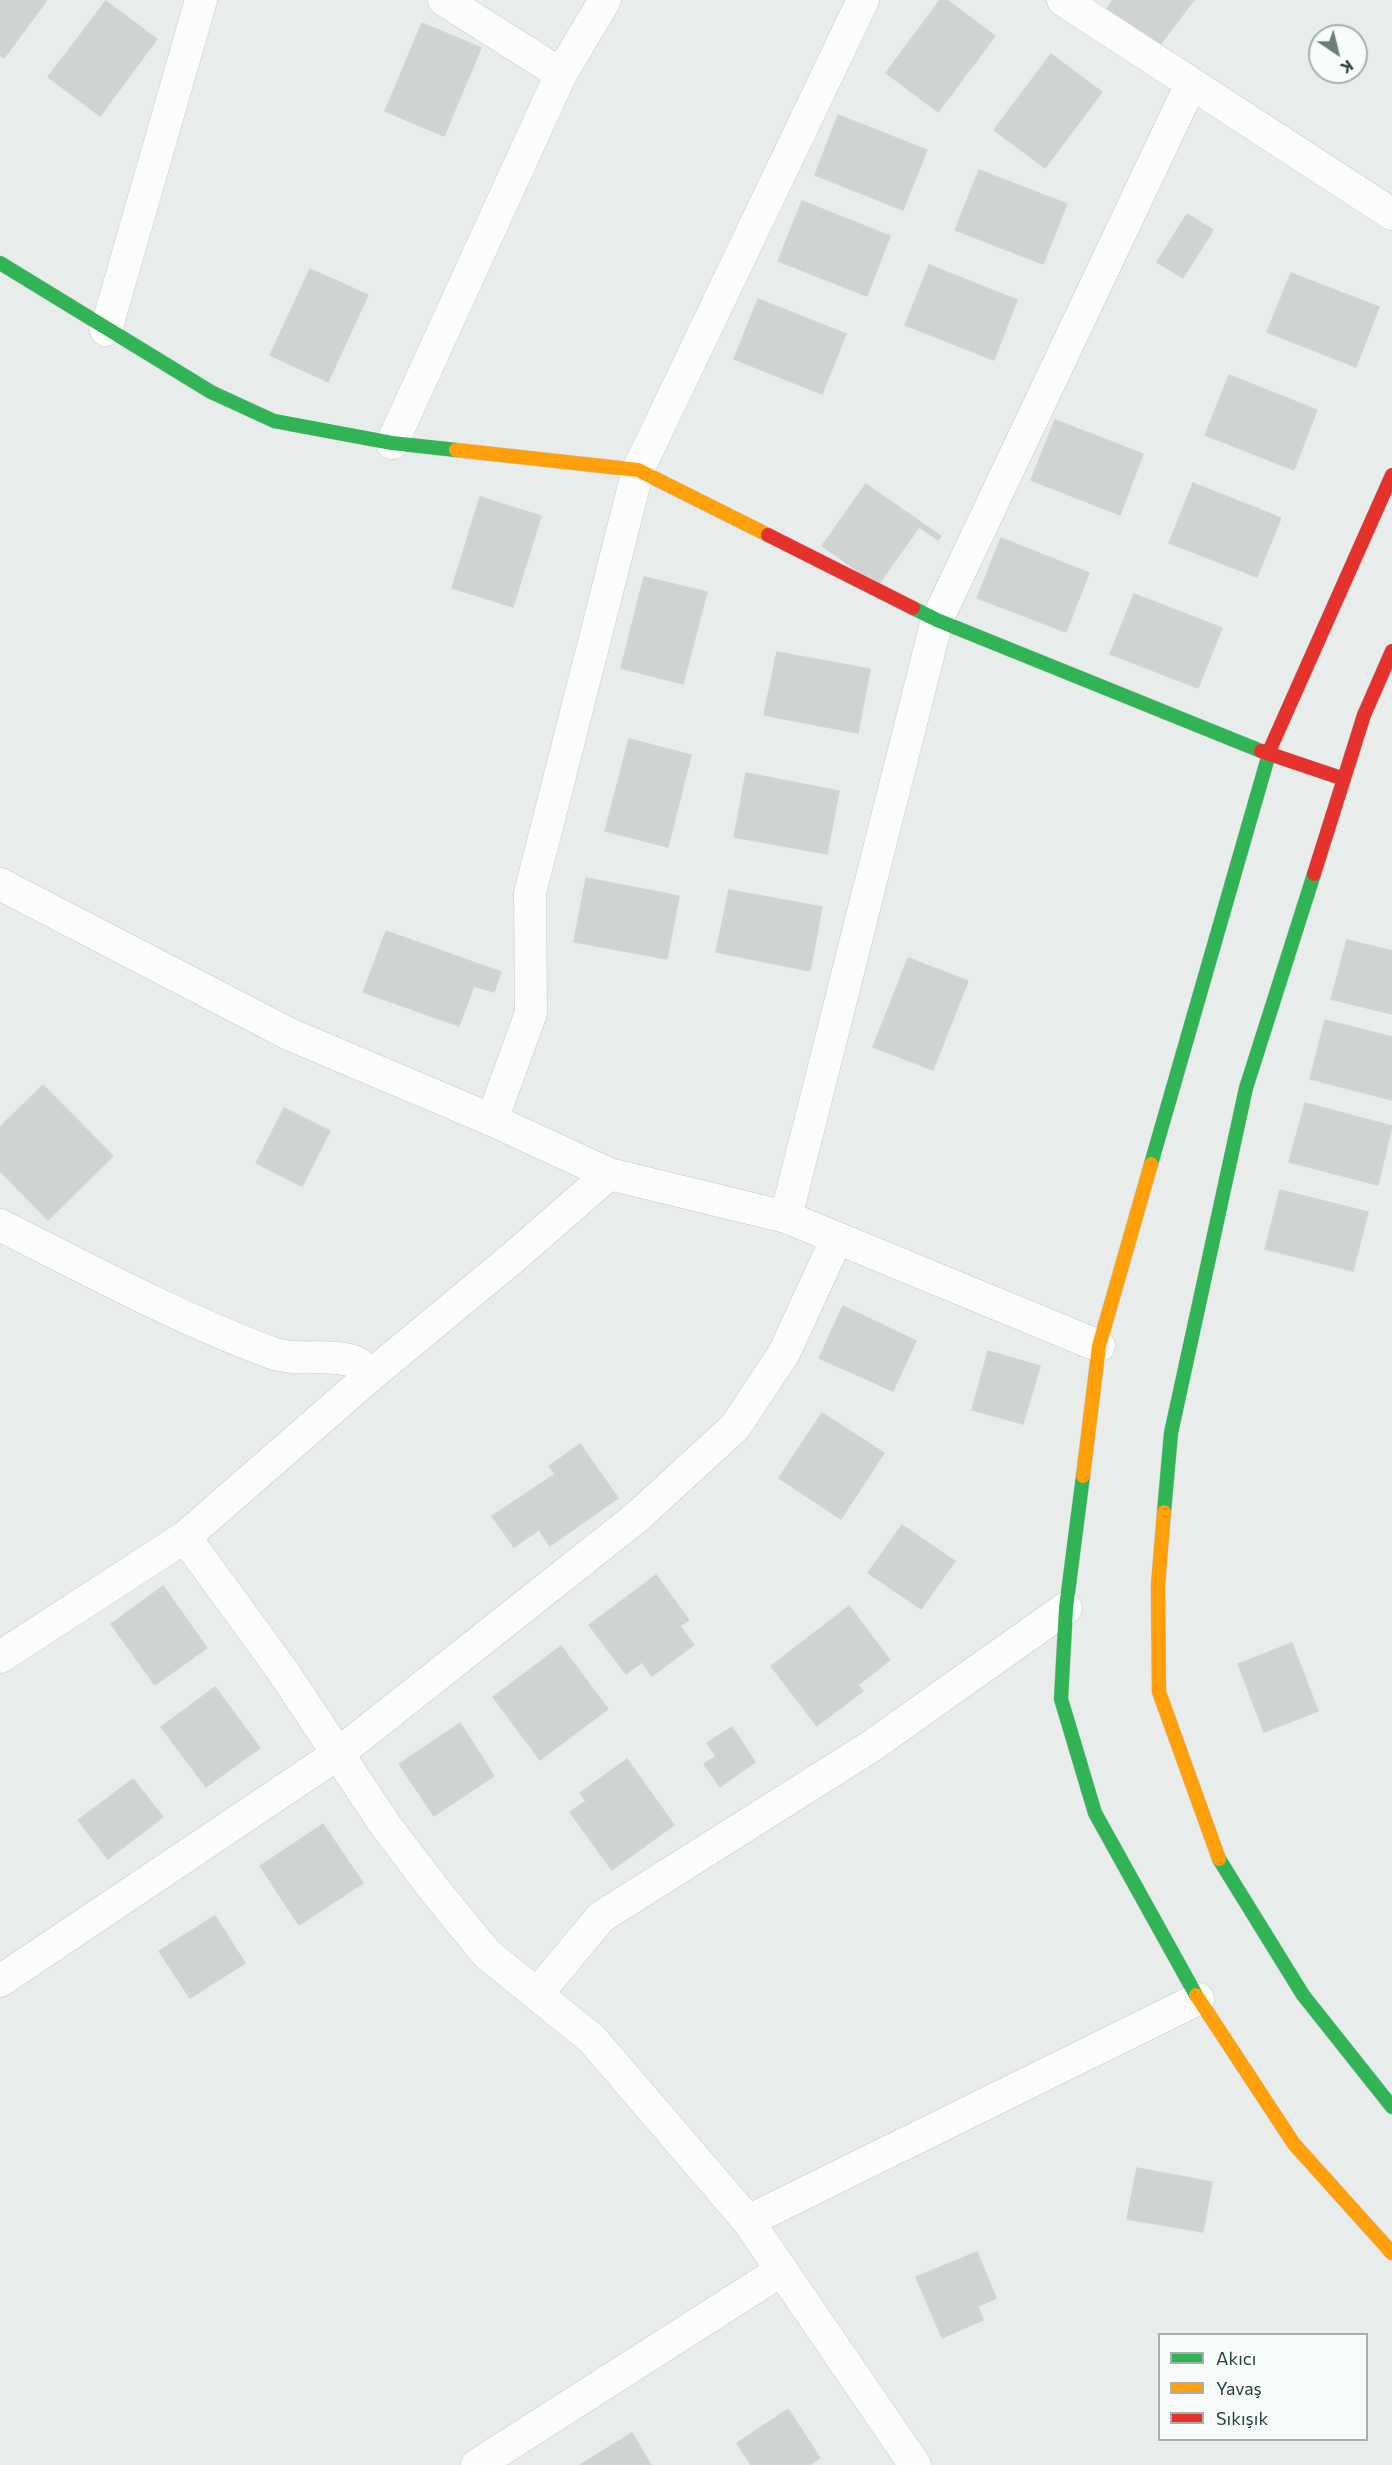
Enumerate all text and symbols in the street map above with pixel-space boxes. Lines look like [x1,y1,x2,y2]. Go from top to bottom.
north arrow [1308,24,1368,84]
text: K [1337,57,1357,79]
legend [1158,2333,1368,2441]
text: Akıcı [1216,2347,1256,2369]
text: Yavaş [1216,2377,1262,2399]
text: Sıkışık [1216,2407,1268,2429]

